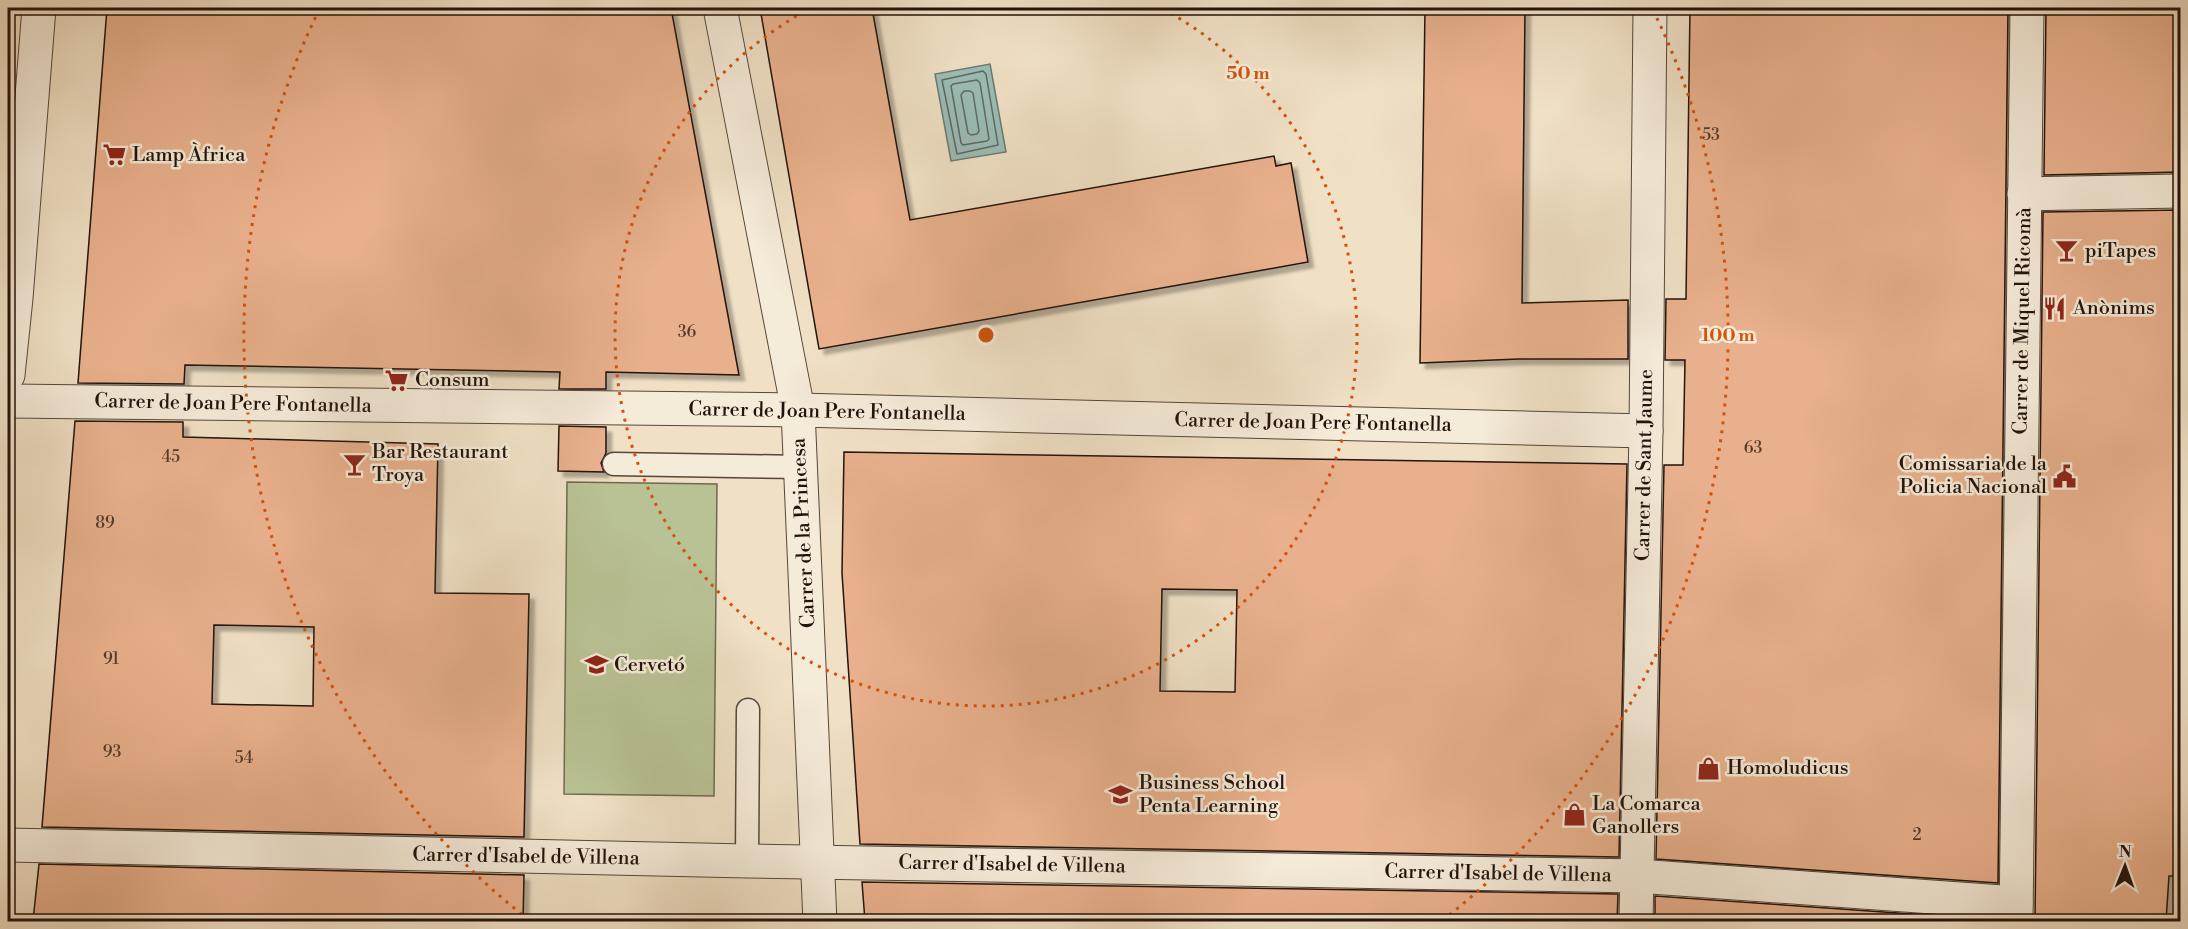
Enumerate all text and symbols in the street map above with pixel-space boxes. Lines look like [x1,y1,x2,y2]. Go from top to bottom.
text: 50 m [1226,62,1270,85]
house number: 53 [1702,125,1720,145]
supermarket icon: Lamp Àfrica [101,142,127,168]
place label: Lamp Àfrica [132,142,246,168]
street label: Carrer de Miquel Ricomà [2009,206,2037,435]
bar icon: piTapes [2054,238,2080,264]
place label: piTapes [2085,239,2156,264]
restaurant icon: Anònims [2042,295,2068,321]
place label: Anònims [2072,296,2155,321]
house number: 36 [678,322,697,342]
text: 100 m [1701,324,1755,347]
centre of rings [976,325,996,345]
supermarket icon: Consum [384,367,410,393]
place label: Consum [415,368,490,393]
street label: Carrer de Sant Jaume [1631,369,1659,561]
street label: Carrer de Joan Pere Fontanella [94,389,373,419]
street label: Carrer de Joan Pere Fontanella [688,397,967,427]
street label: Carrer de Joan Pere Fontanella [1174,408,1453,438]
street label: Carrer de la Princesa [786,436,821,629]
house number: 63 [1744,438,1762,458]
place label: Bar Restaurant Troya [371,440,508,488]
house number: 45 [162,447,180,467]
bar icon: Bar Restaurant Troya [341,451,367,477]
place label: Comissaria de la Policia Nacional [1899,452,2048,500]
public building icon: Comissaria de la Policia Nacional [2052,463,2078,489]
house number: 89 [95,513,115,533]
house number: 91 [103,649,119,669]
school or university icon: Cervetó [583,652,609,678]
place label: Cervetó [614,653,685,678]
house number: 93 [103,742,121,762]
house number: 54 [235,748,254,768]
shop icon: Homoludicus [1696,755,1722,781]
place label: Homoludicus [1727,756,1849,781]
place label: Business School Penta Learning [1138,771,1285,819]
school or university icon: Business School Penta Learning [1108,781,1134,807]
place label: La Comarca Ganollers [1592,792,1702,840]
shop icon: La Comarca Ganollers [1561,802,1587,828]
house number: 2 [1912,825,1922,845]
north arrow [2095,836,2155,896]
text: N [2119,842,2132,862]
street label: Carrer d'Isabel de Villena [412,843,641,871]
street label: Carrer d'Isabel de Villena [898,851,1127,879]
street label: Carrer d'Isabel de Villena [1384,860,1613,888]

